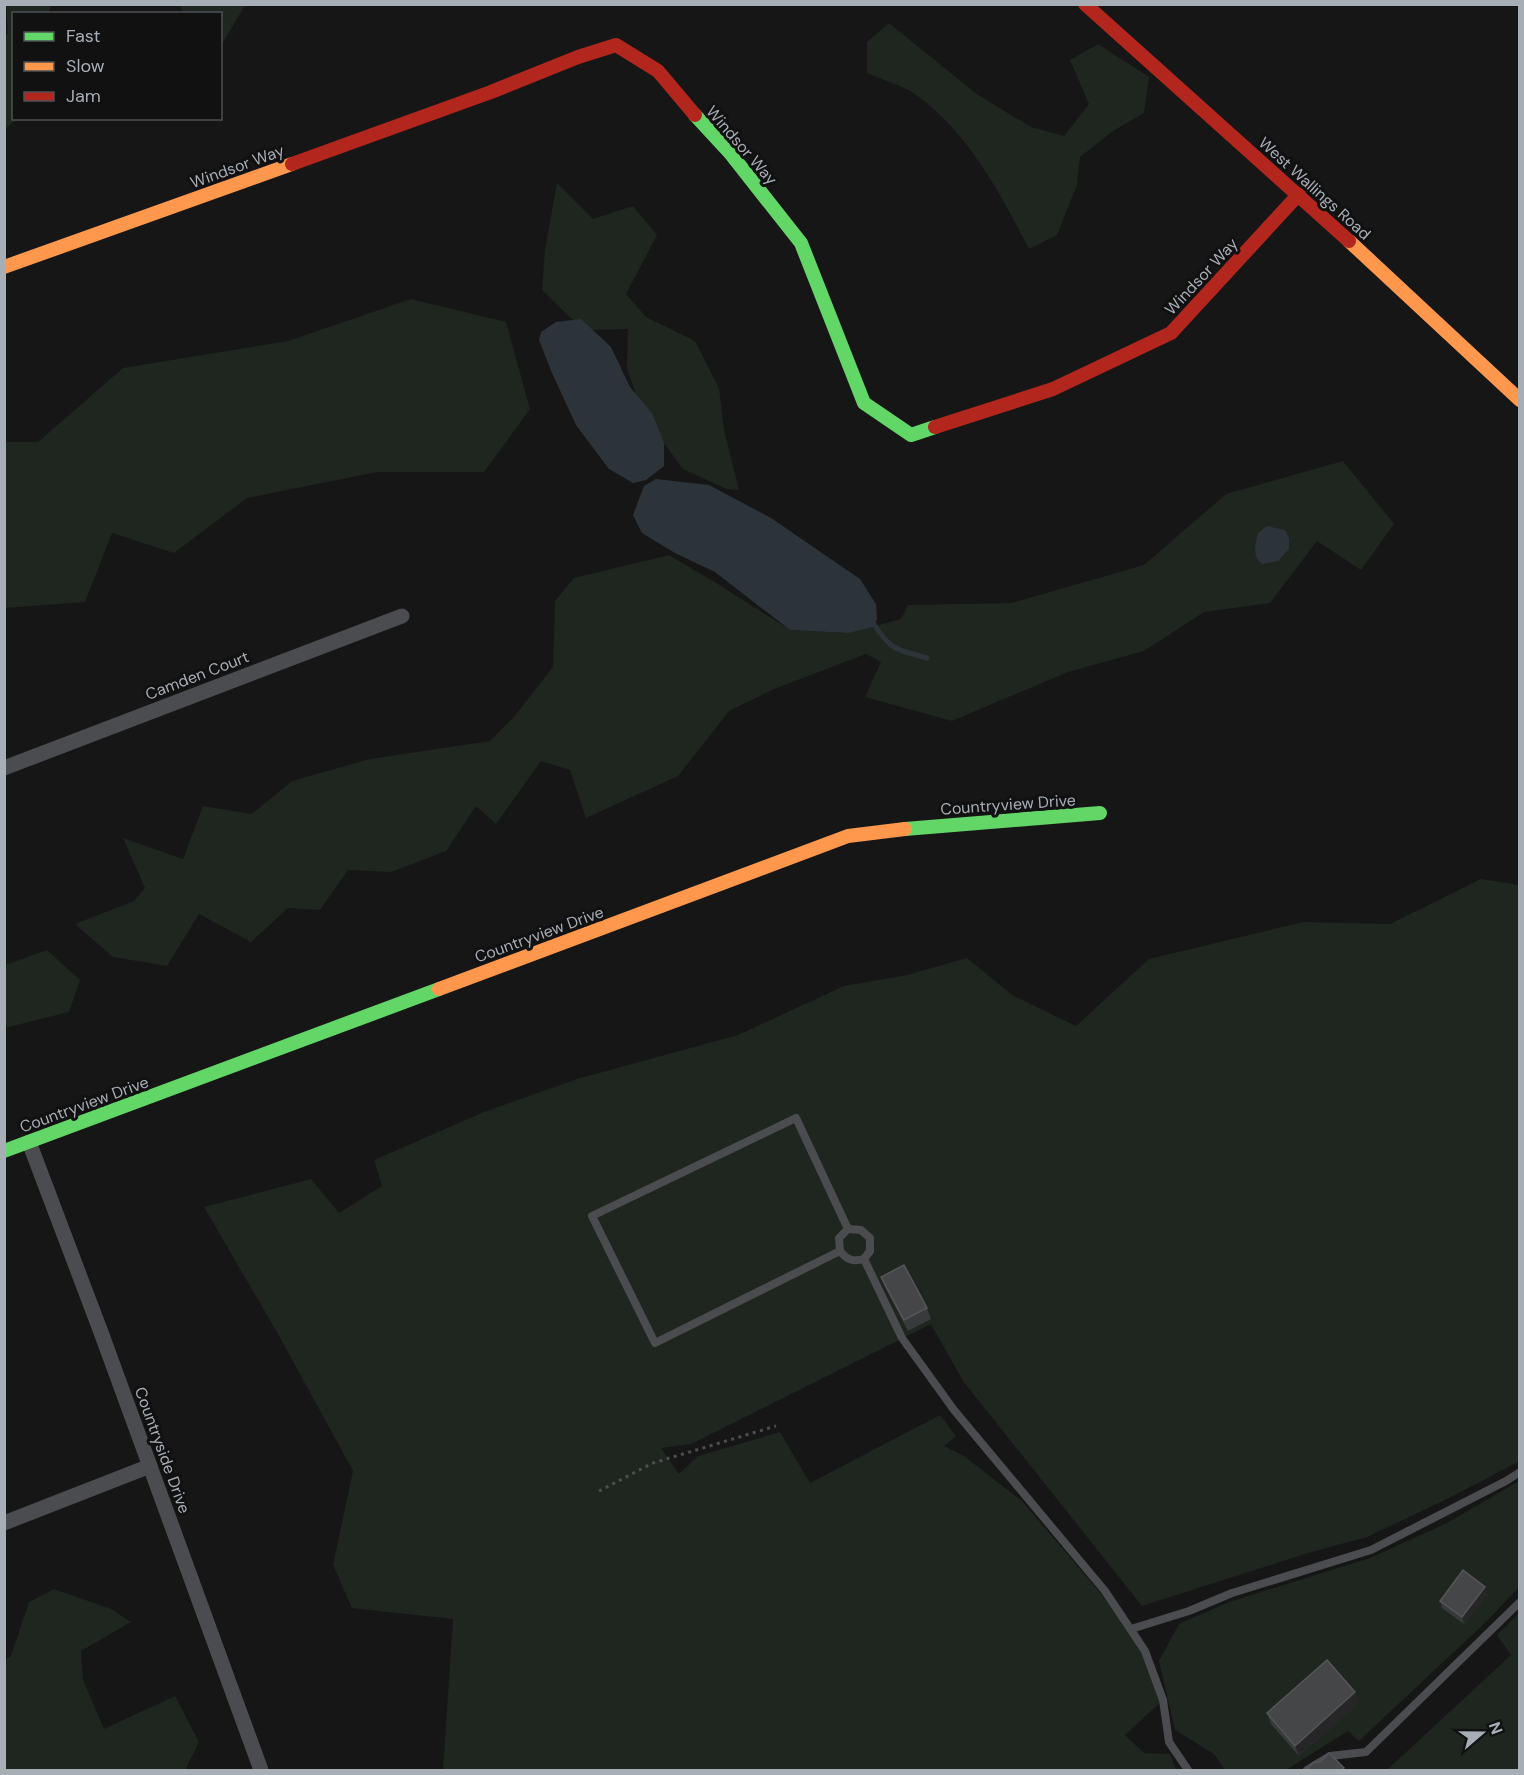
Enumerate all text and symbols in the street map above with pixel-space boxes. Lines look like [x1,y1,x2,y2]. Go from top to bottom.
legend [12,12,222,120]
text: Fast [66,24,101,48]
text: Slow [66,54,105,78]
text: Jam [66,84,101,108]
street label: Windsor Way [701,101,782,189]
street label: West Wallings Road [1254,132,1375,244]
street label: Windsor Way [187,140,287,193]
street label: Windsor Way [1160,233,1243,319]
street label: Camden Court [142,646,252,705]
street label: Countryview Drive [940,789,1077,820]
street label: Countryview Drive [472,901,607,968]
street label: Countryview Drive [17,1071,152,1138]
street label: Countryside Drive [130,1384,195,1516]
north arrow [1452,1703,1512,1763]
text: N [1484,1719,1507,1737]

